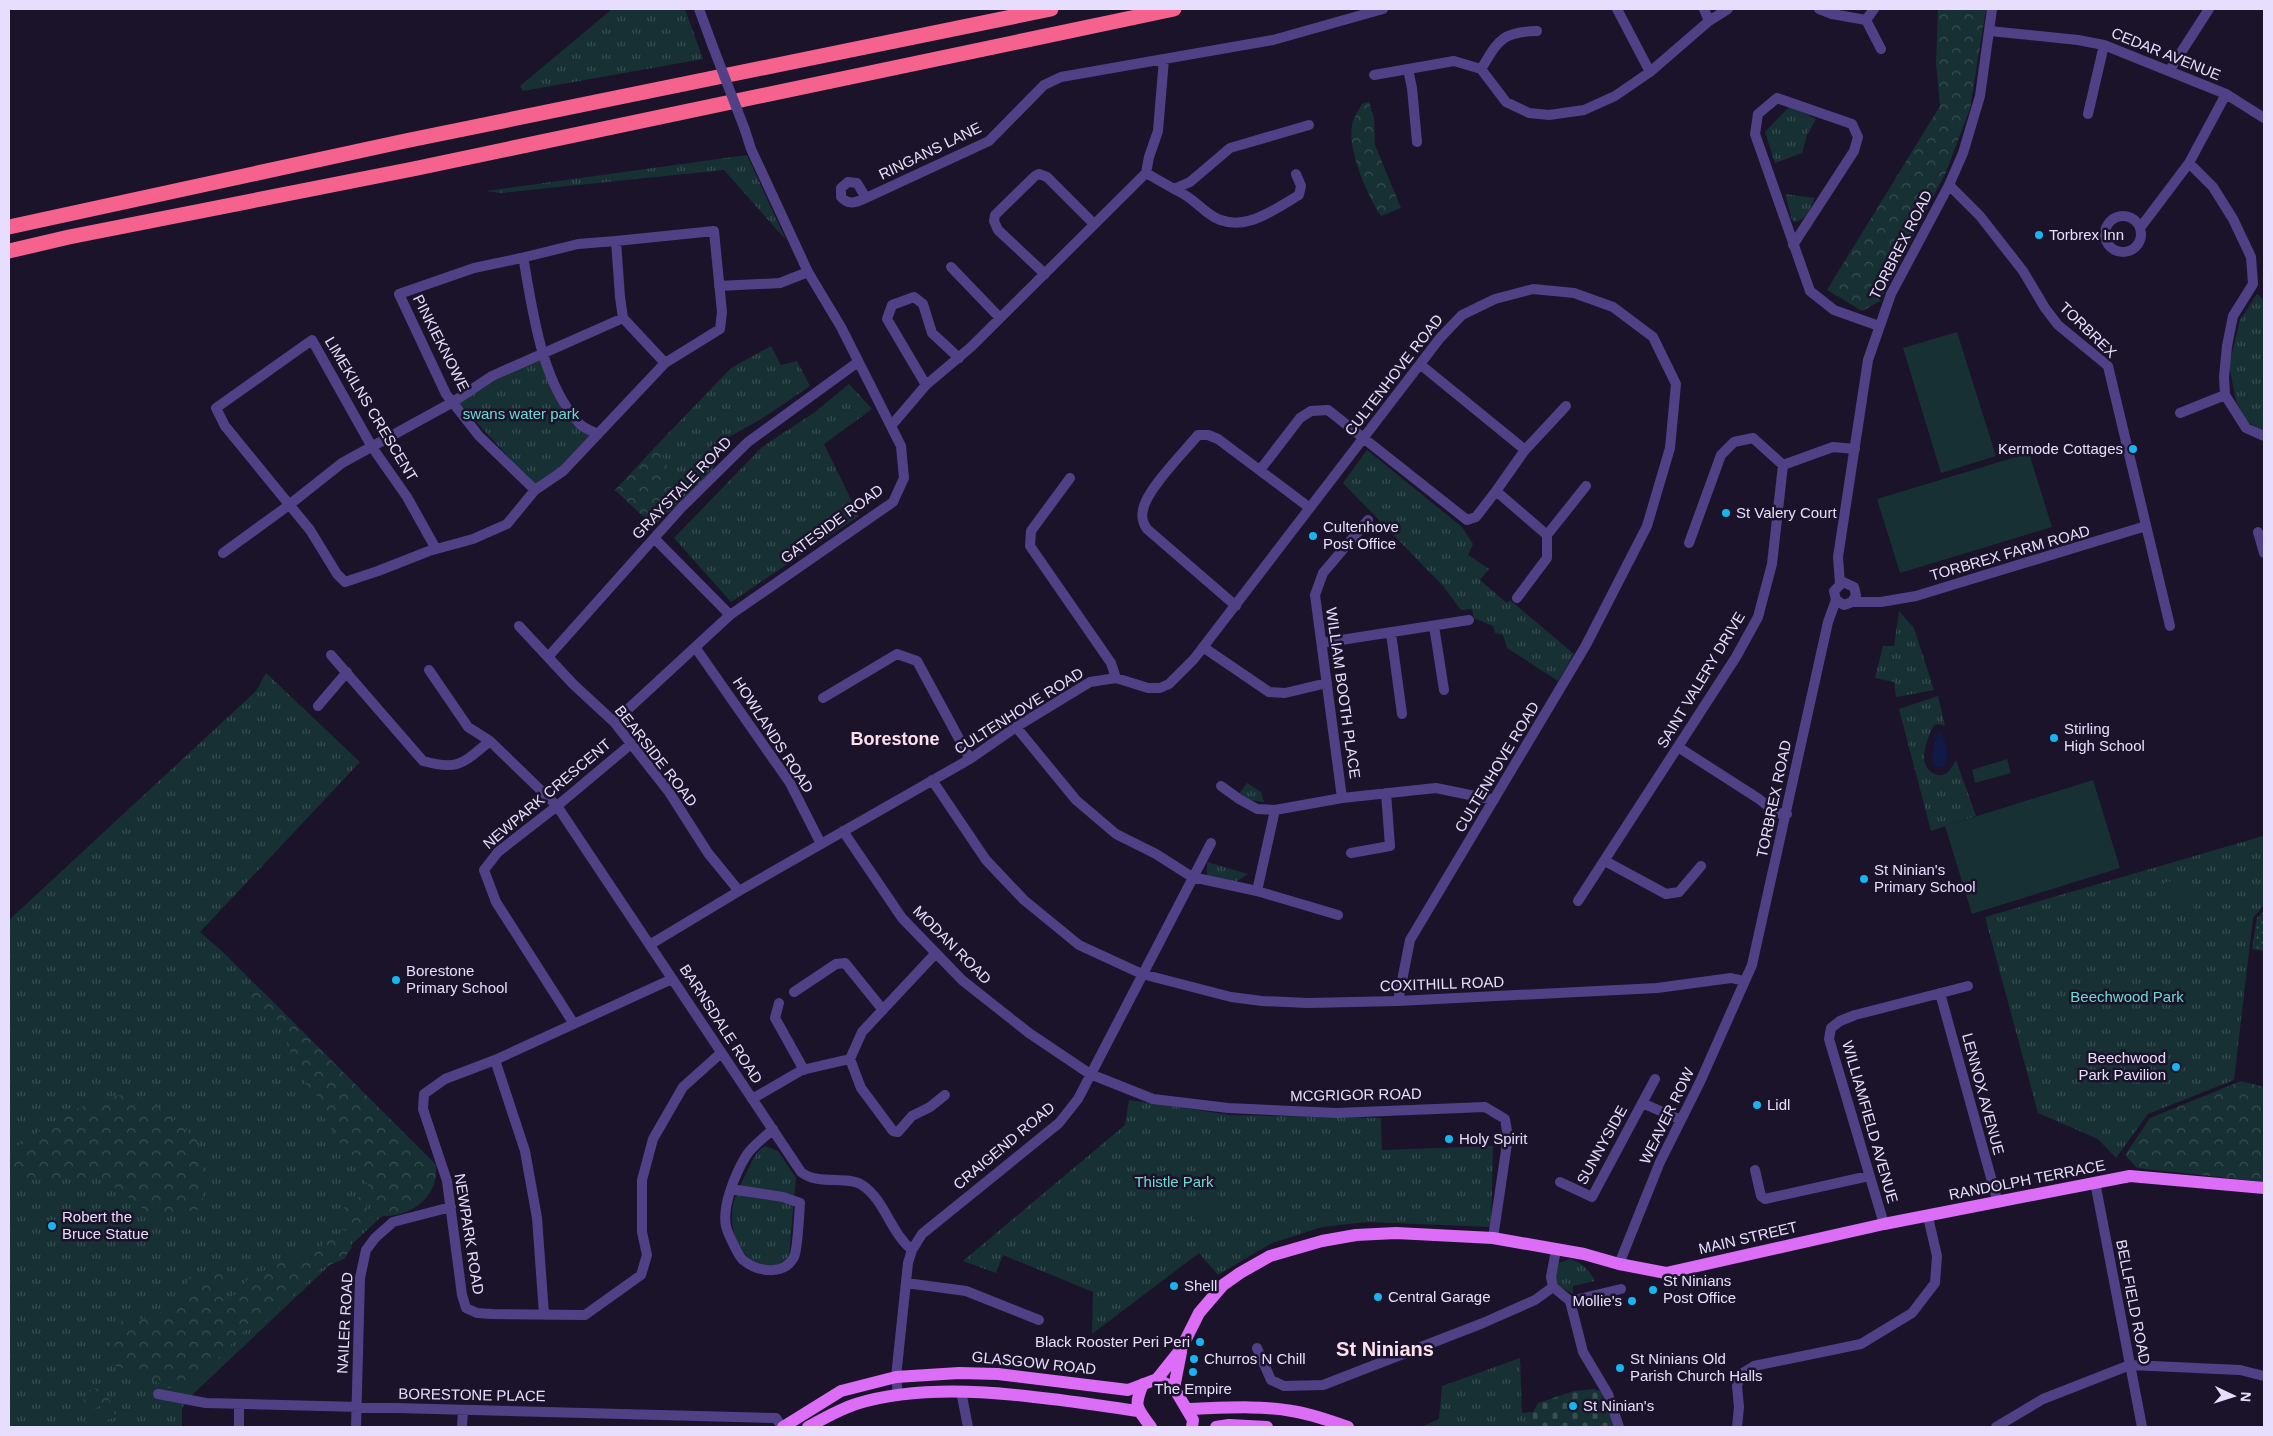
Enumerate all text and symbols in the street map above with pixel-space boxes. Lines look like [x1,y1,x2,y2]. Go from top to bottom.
street label: CEDAR AVENUE [2109,24,2223,83]
street label: RINGANS LANE [876,118,984,183]
street label: TORBREX ROAD [1866,187,1935,302]
place label: Torbrex Inn [2049,226,2124,243]
marker: Torbrex Inn [2033,229,2045,241]
street label: PINKIEKNOWE [410,292,473,394]
street label: TORBREX [2056,298,2120,361]
street label: CULTENHOVE ROAD [1341,311,1446,439]
street label: LIMEKILNS CRESCENT [322,334,421,484]
park label: swans water park [463,405,580,422]
street label: GRAYSTALE ROAD [629,433,735,542]
place label: Kermode Cottages [1998,440,2123,457]
marker: Kermode Cottages [2127,443,2139,455]
street label: GATESIDE ROAD [777,481,886,566]
place label: St Valery Court [1736,504,1837,521]
marker: St Valery Court [1720,507,1732,519]
place label: Cultenhove Post Office [1323,518,1399,552]
street label: TORBREX FARM ROAD [1928,521,2092,584]
marker: Cultenhove Post Office [1307,530,1319,542]
street label: WILLIAM BOOTH PLACE [1323,606,1364,780]
street label: SAINT VALERY DRIVE [1653,609,1748,751]
street label: CULTENHOVE ROAD [951,664,1087,757]
street label: HOWLANDS ROAD [730,674,817,796]
street label: CULTENHOVE ROAD [1451,698,1542,835]
street label: BEARSIDE ROAD [612,702,701,810]
place label: Stirling High School [2064,720,2145,754]
district label: Borestone [850,729,940,749]
marker: Stirling High School [2048,732,2060,744]
street label: NEWPARK CRESCENT [479,735,614,852]
street label: TORBREX ROAD [1753,738,1794,859]
place label: St Ninian's Primary School [1874,861,1976,895]
marker: St Ninian's Primary School [1858,873,1870,885]
street label: MODAN ROAD [910,902,995,987]
street label: BARNSDALE ROAD [677,961,766,1087]
place label: Borestone Primary School [406,962,508,996]
street label: COXITHILL ROAD [1379,973,1505,994]
marker: Borestone Primary School [390,974,402,986]
park label: Beechwood Park [2070,988,2184,1005]
street label: LENNOX AVENUE [1959,1031,2008,1157]
street label: WILLIAMFIELD AVENUE [1839,1039,1902,1205]
place label: Beechwood Park Pavilion [2078,1049,2166,1083]
marker: Beechwood Park Pavilion [2170,1061,2182,1073]
street label: WEAVER ROW [1636,1064,1698,1167]
street label: MCGRIGOR ROAD [1290,1085,1422,1104]
place label: Lidl [1767,1096,1790,1113]
street label: CRAIGEND ROAD [950,1098,1058,1193]
marker: Lidl [1751,1099,1763,1111]
street label: SUNNYSIDE [1573,1102,1630,1187]
place label: Holy Spirit [1459,1130,1528,1147]
marker: Holy Spirit [1443,1133,1455,1145]
street label: RANDOLPH TERRACE [1947,1156,2107,1203]
street label: NEWPARK ROAD [452,1172,487,1296]
park label: Thistle Park [1134,1173,1214,1190]
place label: Robert the Bruce Statue [62,1208,149,1242]
street label: MAIN STREET [1697,1218,1799,1257]
marker: Robert the Bruce Statue [46,1220,58,1232]
street label: BELLFIELD ROAD [2113,1238,2154,1366]
street label: NAILER ROAD [333,1272,356,1374]
place label: St Ninians Post Office [1663,1272,1736,1306]
place label: Shell [1184,1277,1217,1294]
marker: Shell [1168,1280,1180,1292]
marker: St Ninians Post Office [1647,1284,1659,1296]
place label: Central Garage [1388,1288,1491,1305]
marker: Central Garage [1372,1291,1384,1303]
place label: Mollie's [1572,1292,1622,1309]
marker: Mollie's [1626,1295,1638,1307]
place label: Black Rooster Peri Peri [1035,1333,1190,1350]
marker: Black Rooster Peri Peri [1194,1336,1206,1348]
district label: St Ninians [1336,1338,1434,1360]
street label: GLASGOW ROAD [971,1348,1097,1378]
place label: Churros N Chill [1204,1350,1306,1367]
place label: St Ninians Old Parish Church Halls [1630,1350,1763,1384]
marker: Churros N Chill [1188,1353,1200,1365]
marker: St Ninians Old Parish Church Halls [1614,1362,1626,1374]
marker: The Empire [1187,1366,1199,1378]
north arrow [2208,1371,2258,1421]
place label: The Empire [1154,1380,1232,1397]
street label: BORESTONE PLACE [398,1385,546,1404]
text: N [2238,1391,2254,1403]
place label: St Ninian's [1583,1397,1654,1414]
marker: St Ninian's [1567,1400,1579,1412]

